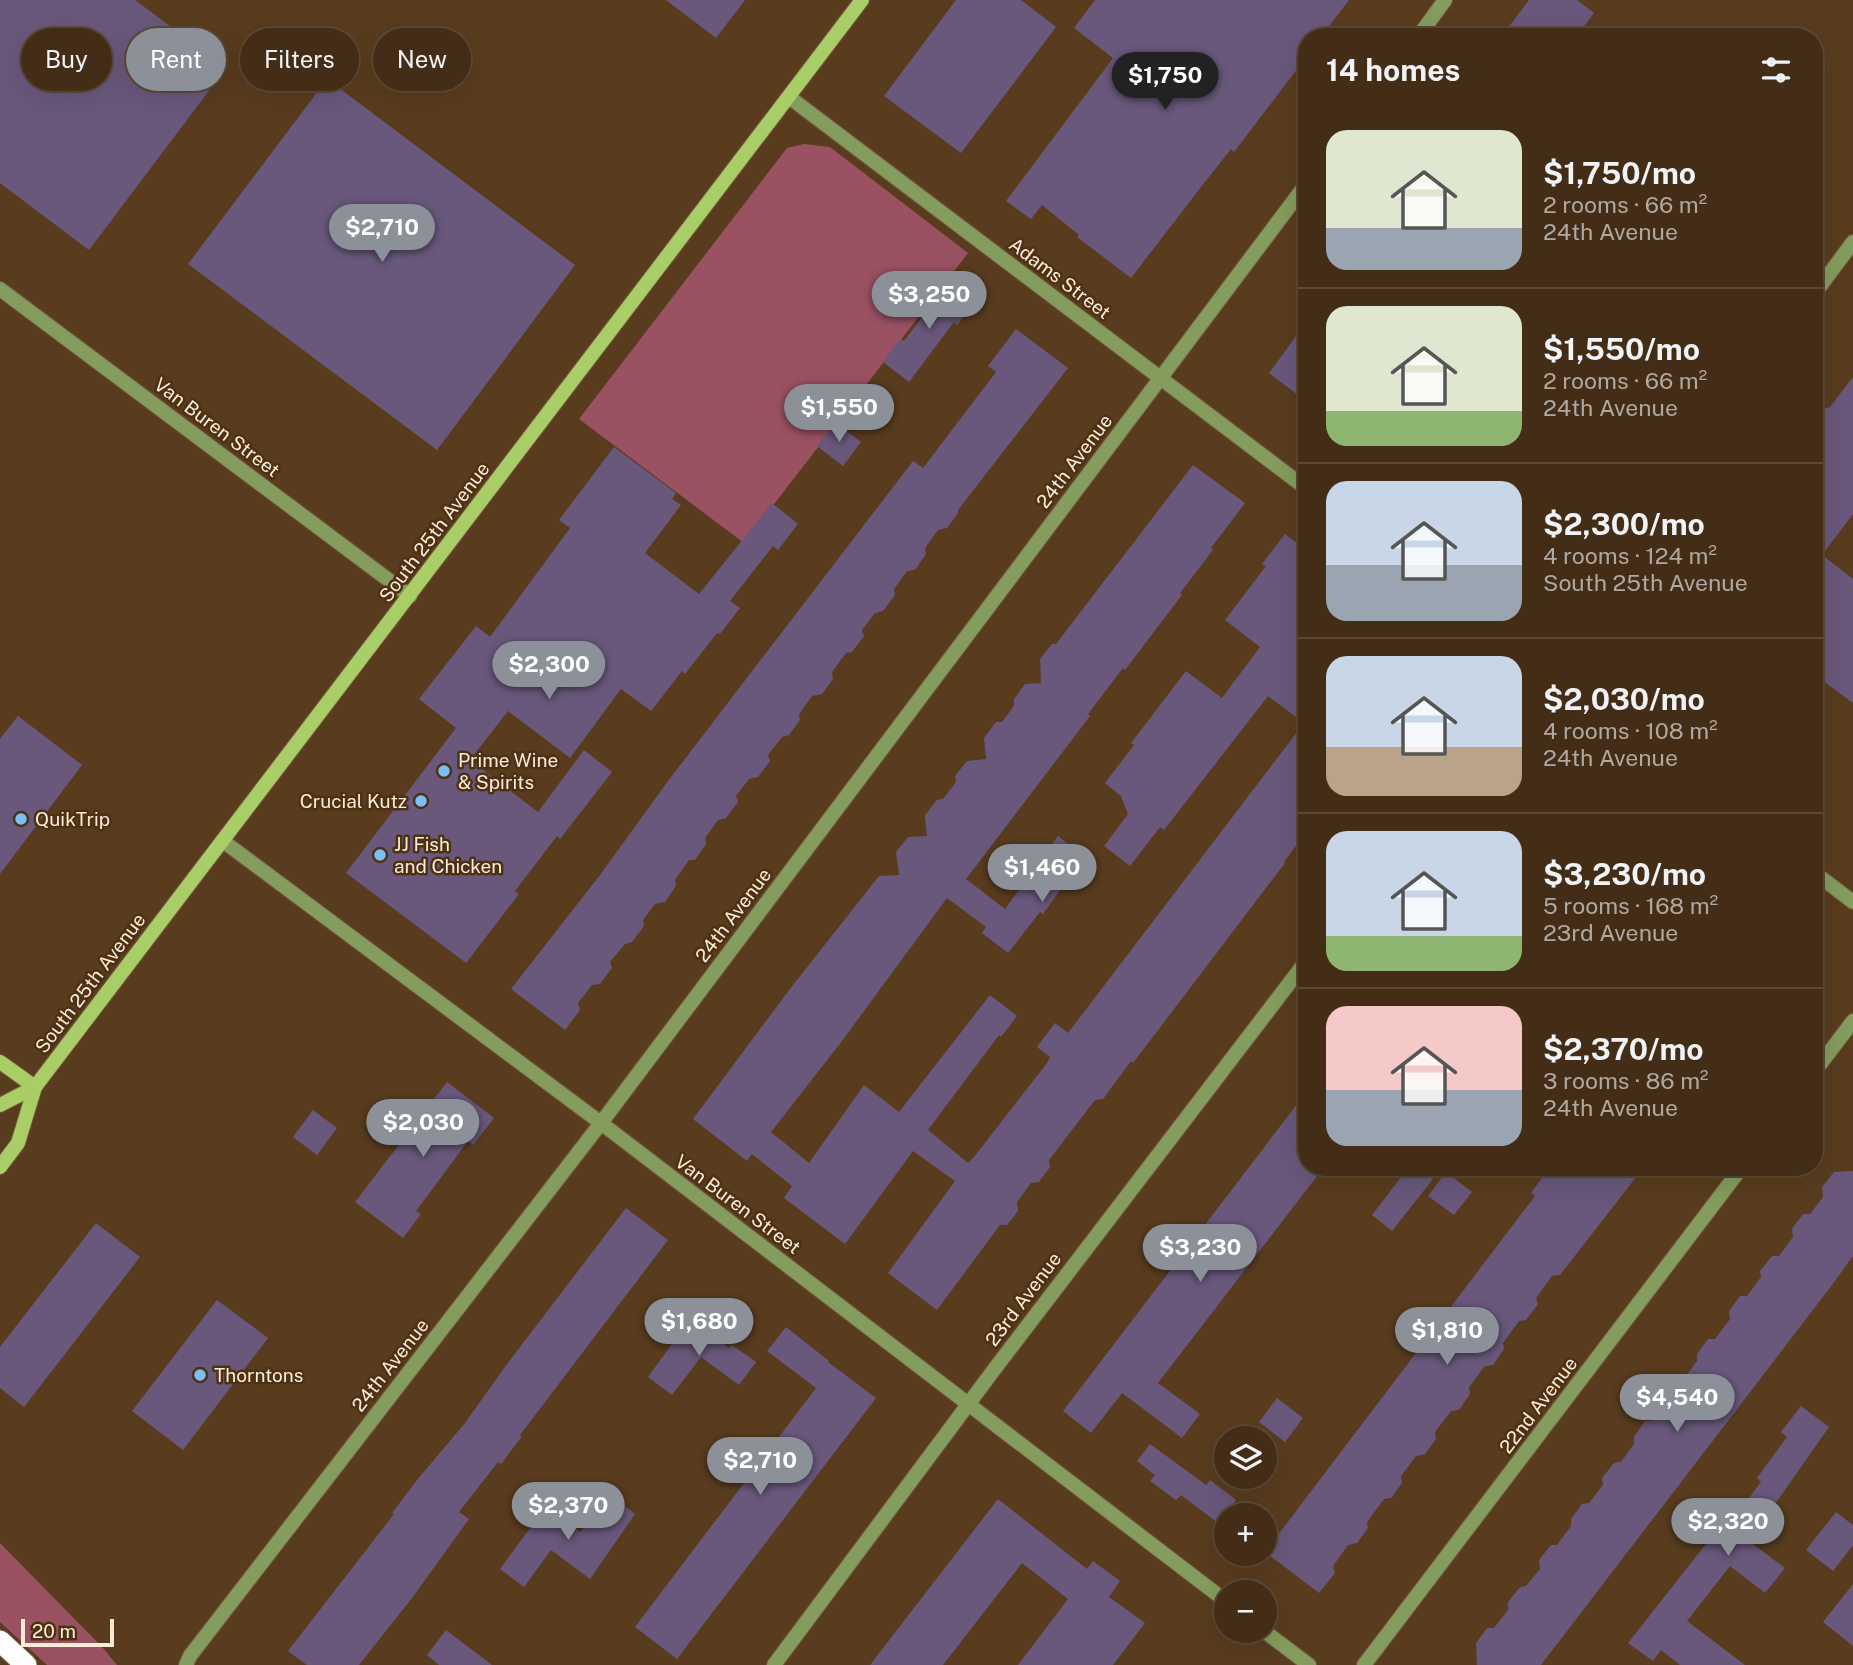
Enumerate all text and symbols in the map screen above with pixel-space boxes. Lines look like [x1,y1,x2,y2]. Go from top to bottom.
chip: Buy [21,28,112,91]
chip: Rent [126,28,226,91]
chip: Filters [240,28,359,91]
chip: New [373,28,471,91]
icon: filters [1757,51,1795,89]
pin: $1,750 [1108,52,1222,112]
text: 14 homes [1326,52,1460,88]
text: $1,750 [1128,61,1202,88]
text: $1,750/mo [1543,155,1696,191]
icon: home [1382,158,1466,242]
text: 2 rooms · 66 m² [1543,191,1707,218]
pin: $2,710 [325,204,439,264]
text: $2,710 [345,213,419,240]
text: 24th Avenue [1543,218,1678,245]
street label: Adams Street [1005,233,1115,323]
pin: $3,250 [872,272,986,331]
text: $3,250 [888,280,970,307]
text: $1,550/mo [1543,331,1700,367]
icon: home [1382,334,1466,418]
text: 2 rooms · 66 m² [1543,367,1707,394]
street label: Van Buren Street [150,373,284,481]
pin: $1,550 [782,384,896,444]
text: $1,550 [800,393,878,420]
text: 24th Avenue [1543,394,1678,421]
street label: 24th Avenue [1032,410,1116,512]
street label: South 25th Avenue [374,458,494,606]
text: $2,300/mo [1543,506,1705,542]
icon: home [1382,509,1466,593]
text: 4 rooms · 124 m² [1543,542,1717,569]
text: South 25th Avenue [1543,569,1748,596]
pin: $2,300 [492,642,606,701]
text: $2,300 [508,650,590,677]
text: $2,030/mo [1543,681,1705,717]
icon: home [1382,684,1466,768]
text: 4 rooms · 108 m² [1543,717,1718,744]
text: 24th Avenue [1543,744,1678,771]
place label: Prime Wine & Spirits [458,749,558,793]
marker: Prime Wine & Spirits [436,763,452,779]
place label: Crucial Kutz [300,790,407,812]
marker: Crucial Kutz [413,793,429,809]
place label: QuikTrip [35,808,110,830]
marker: QuikTrip [13,811,29,827]
place label: JJ Fish and Chicken [394,833,502,877]
pin: $1,460 [985,844,1099,904]
marker: JJ Fish and Chicken [372,847,388,863]
text: $1,460 [1004,853,1080,880]
text: $3,230/mo [1543,856,1706,892]
icon: home [1382,859,1466,943]
street label: 24th Avenue [691,864,775,966]
text: 5 rooms · 168 m² [1543,892,1718,919]
street label: South 25th Avenue [30,909,150,1057]
text: 23rd Avenue [1543,919,1678,946]
text: $2,370/mo [1543,1031,1704,1067]
icon: home [1382,1034,1466,1118]
text: 3 rooms · 86 m² [1543,1067,1709,1094]
text: 24th Avenue [1543,1094,1678,1121]
pin: $2,030 [366,1100,480,1159]
text: $2,030 [382,1108,464,1135]
street label: Van Buren Street [671,1150,805,1258]
pin: $3,230 [1143,1224,1257,1284]
text: $3,230 [1159,1233,1241,1260]
street label: 23rd Avenue [981,1248,1065,1350]
pin: $1,680 [642,1298,756,1358]
text: $1,680 [660,1307,738,1334]
pin: $1,810 [1390,1308,1504,1367]
street label: 24th Avenue [347,1314,433,1416]
text: $1,810 [1411,1316,1483,1343]
street label: 22nd Avenue [1495,1353,1581,1457]
place label: Thorntons [214,1364,303,1386]
marker: Thorntons [192,1367,208,1383]
pin: $4,540 [1620,1374,1734,1434]
text: $4,540 [1636,1383,1718,1410]
map controls [1214,1426,1277,1643]
button: layers [1214,1426,1277,1489]
pin: $2,710 [703,1438,817,1497]
text: $2,710 [723,1446,797,1473]
pin: $2,370 [511,1482,625,1542]
text: $2,370 [528,1491,608,1518]
pin: $2,320 [1671,1498,1785,1558]
button: + [1214,1503,1277,1566]
text: $2,320 [1687,1507,1769,1534]
button: − [1214,1580,1277,1643]
scale bar [21,1616,114,1648]
text: 20 m [32,1620,76,1642]

